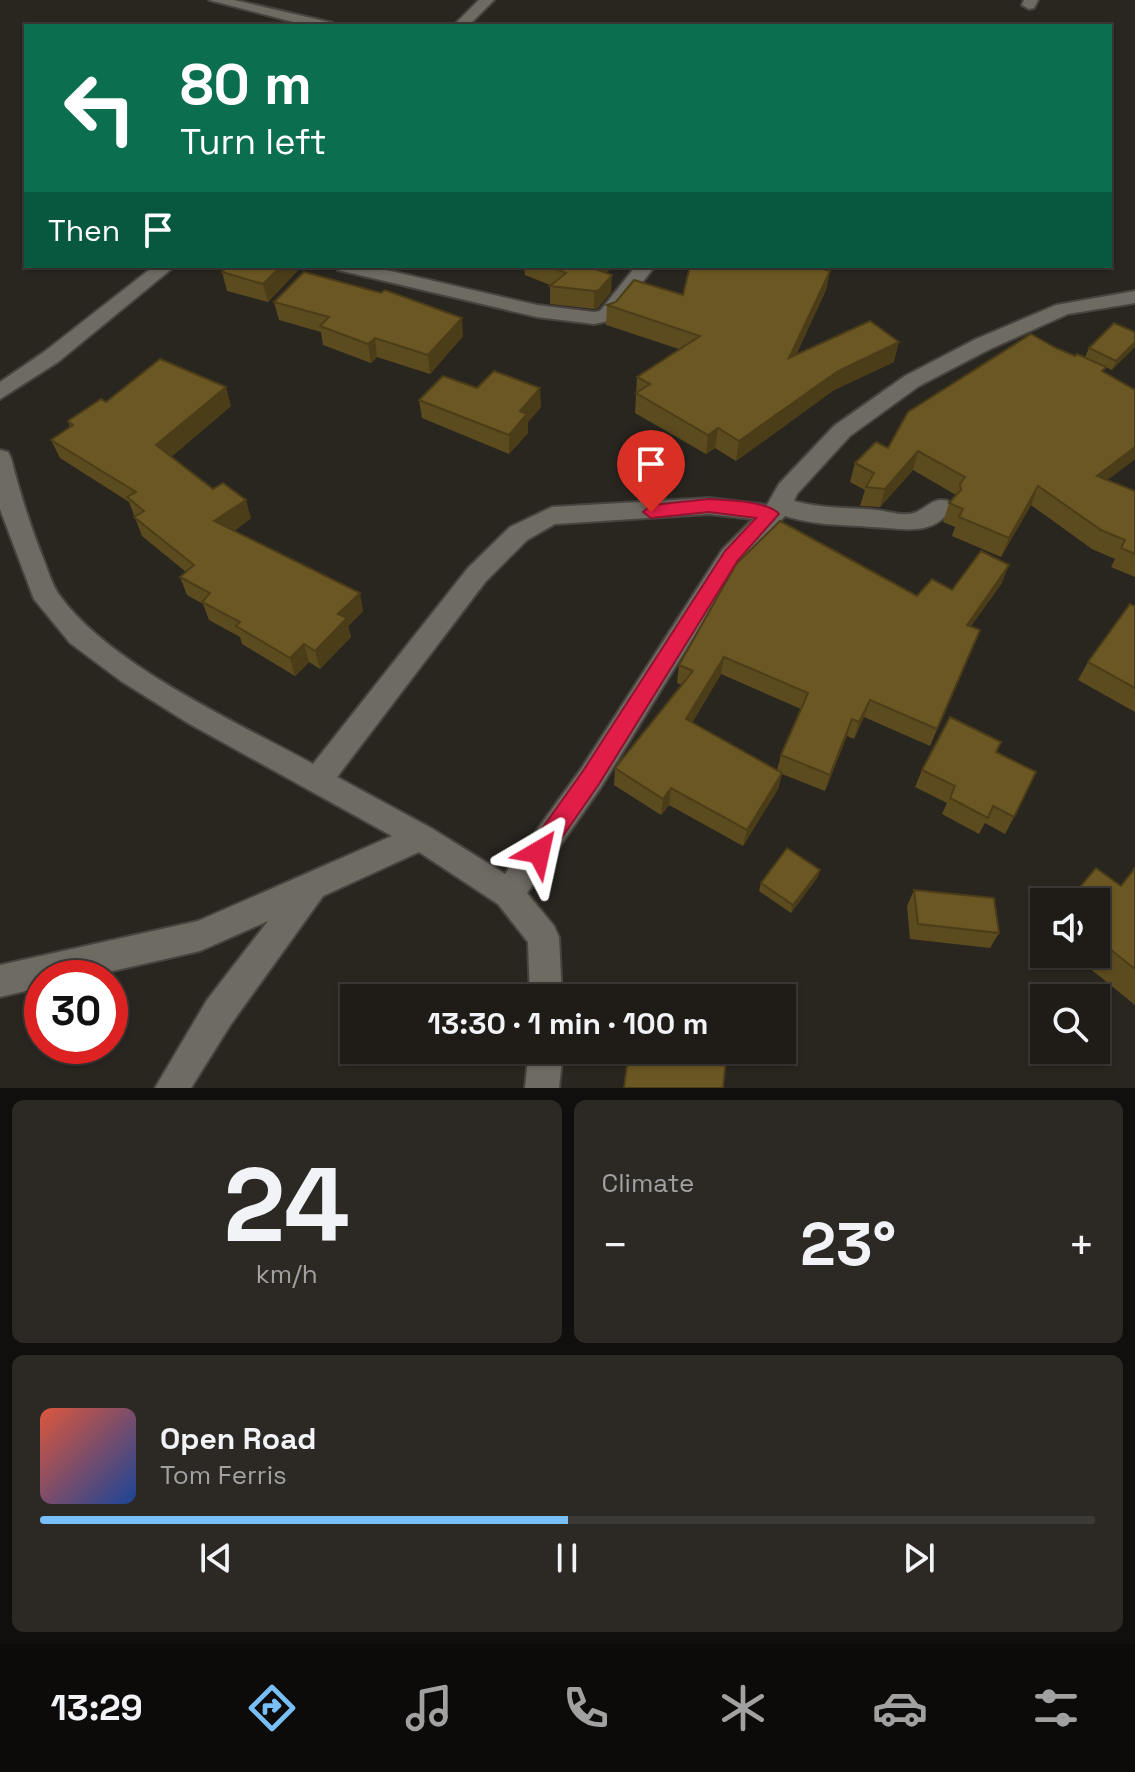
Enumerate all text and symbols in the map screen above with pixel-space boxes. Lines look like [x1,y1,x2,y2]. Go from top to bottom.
text: 80 m [180,49,312,120]
icon: left [48,56,152,160]
text: Turn left [180,119,327,165]
icon: arrive [136,208,180,252]
text: Then [48,211,120,250]
pin [617,430,685,512]
icon: arrive [629,442,673,486]
position arrow [497,810,581,894]
map controls [1030,888,1110,1064]
button: sound [1030,888,1110,968]
speed limit sign: 30 [24,960,128,1064]
button: search [1030,984,1110,1064]
text: 13:30 · 1 min · 100 m [428,1004,708,1043]
text: 24 [224,1139,350,1271]
text: Climate [602,1166,694,1200]
text: 23° [800,1206,896,1283]
text: − [602,1217,629,1273]
text: + [1068,1217,1095,1273]
text: km/h [256,1257,318,1291]
text: Open Road [160,1419,316,1458]
text: Tom Ferris [160,1458,287,1492]
icon: previous [194,1536,238,1580]
icon: pause [545,1536,589,1580]
icon: next [897,1536,941,1580]
icon: directions [244,1680,300,1736]
icon: music [401,1680,457,1736]
icon: phone [558,1680,614,1736]
icon: climate [715,1680,771,1736]
icon: car [872,1680,928,1736]
icon: filters [1028,1680,1084,1736]
text: 13:29 [50,1685,143,1731]

